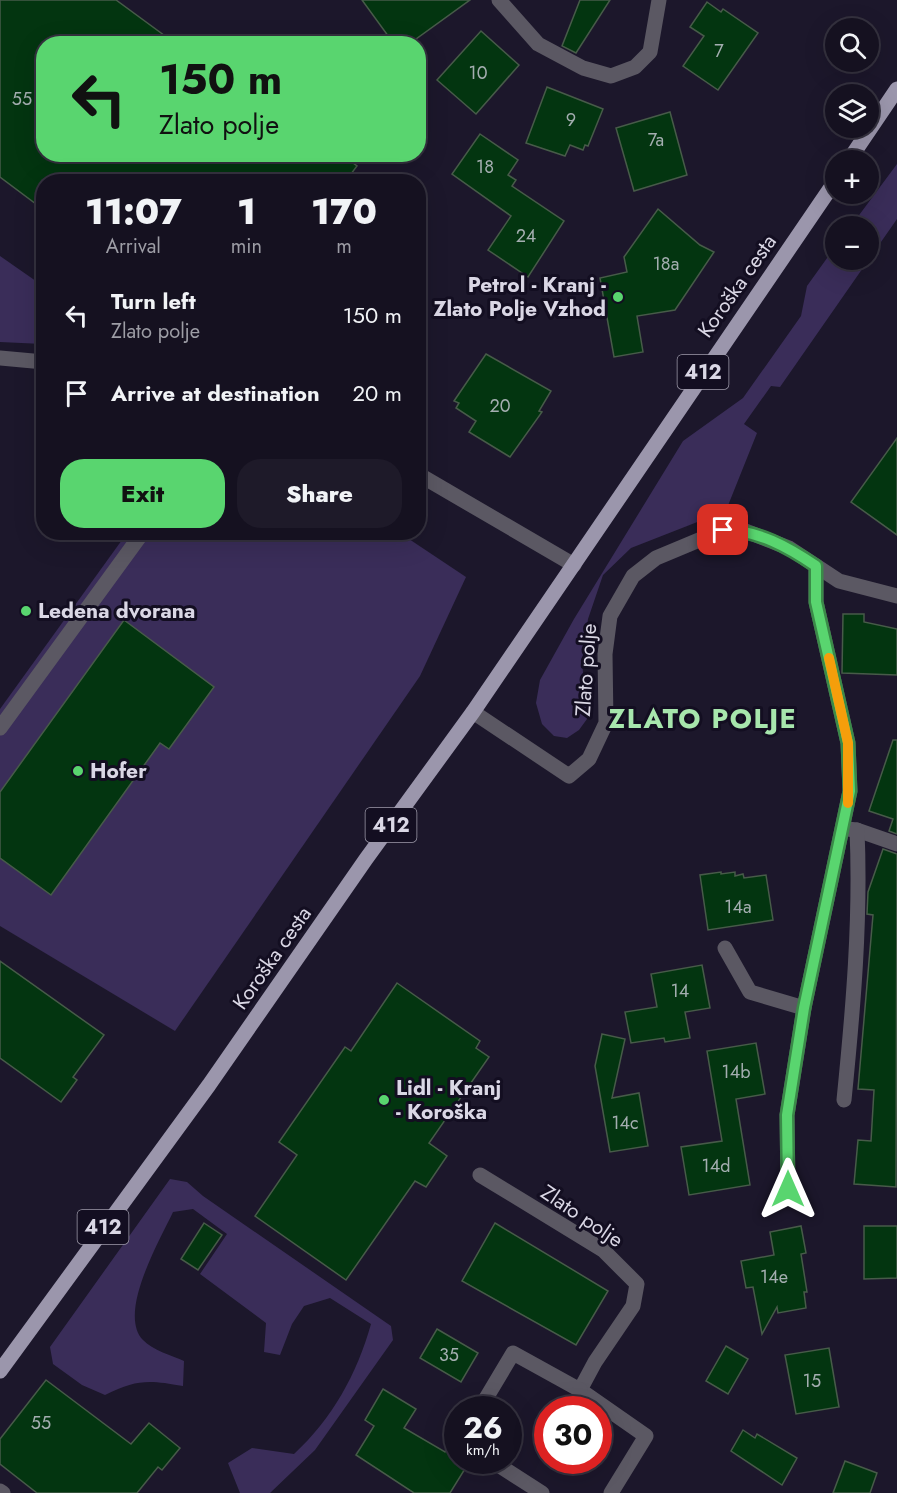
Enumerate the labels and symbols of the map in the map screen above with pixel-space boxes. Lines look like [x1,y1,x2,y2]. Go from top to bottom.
house number: 7 [714,38,724,64]
house number: 10 [469,60,488,86]
house number: 55 [12,86,32,112]
house number: 9 [566,107,576,133]
house number: 7a [648,127,664,153]
house number: 18 [476,154,494,180]
house number: 24 [516,223,536,249]
street label: Koroška cesta [690,228,784,344]
house number: 18a [653,251,679,277]
place label: Petrol - Kranj - Zlato Polje Vzhod [433,270,606,324]
marker: Petrol - Kranj - Zlato Polje Vzhod [611,290,625,304]
road number: 412 [678,355,728,389]
house number: 20 [489,393,511,419]
pin [697,504,748,555]
place label: Ledena dvorana [38,596,195,626]
marker: Ledena dvorana [19,604,33,618]
street label: Zlato polje [568,622,604,718]
district label: ZLATO POLJE [609,699,797,738]
place label: Hofer [90,756,147,786]
marker: Hofer [71,764,85,778]
road number: 412 [366,808,416,842]
house number: 14a [724,894,752,920]
street label: Koroška cesta [225,900,319,1016]
house number: 14 [671,978,689,1004]
house number: 14b [722,1059,750,1085]
place label: Lidl - Kranj - Koroška [396,1073,501,1127]
marker: Lidl - Kranj - Koroška [377,1093,391,1107]
house number: 14c [611,1110,639,1136]
house number: 14d [702,1153,730,1179]
position arrow [756,1157,820,1221]
street label: Zlato polje [535,1177,629,1255]
road number: 412 [78,1210,128,1244]
house number: 14e [760,1264,788,1290]
house number: 35 [439,1342,459,1368]
house number: 15 [803,1368,821,1394]
speed limit sign: 30 [534,1396,612,1474]
house number: 55 [31,1410,51,1436]

